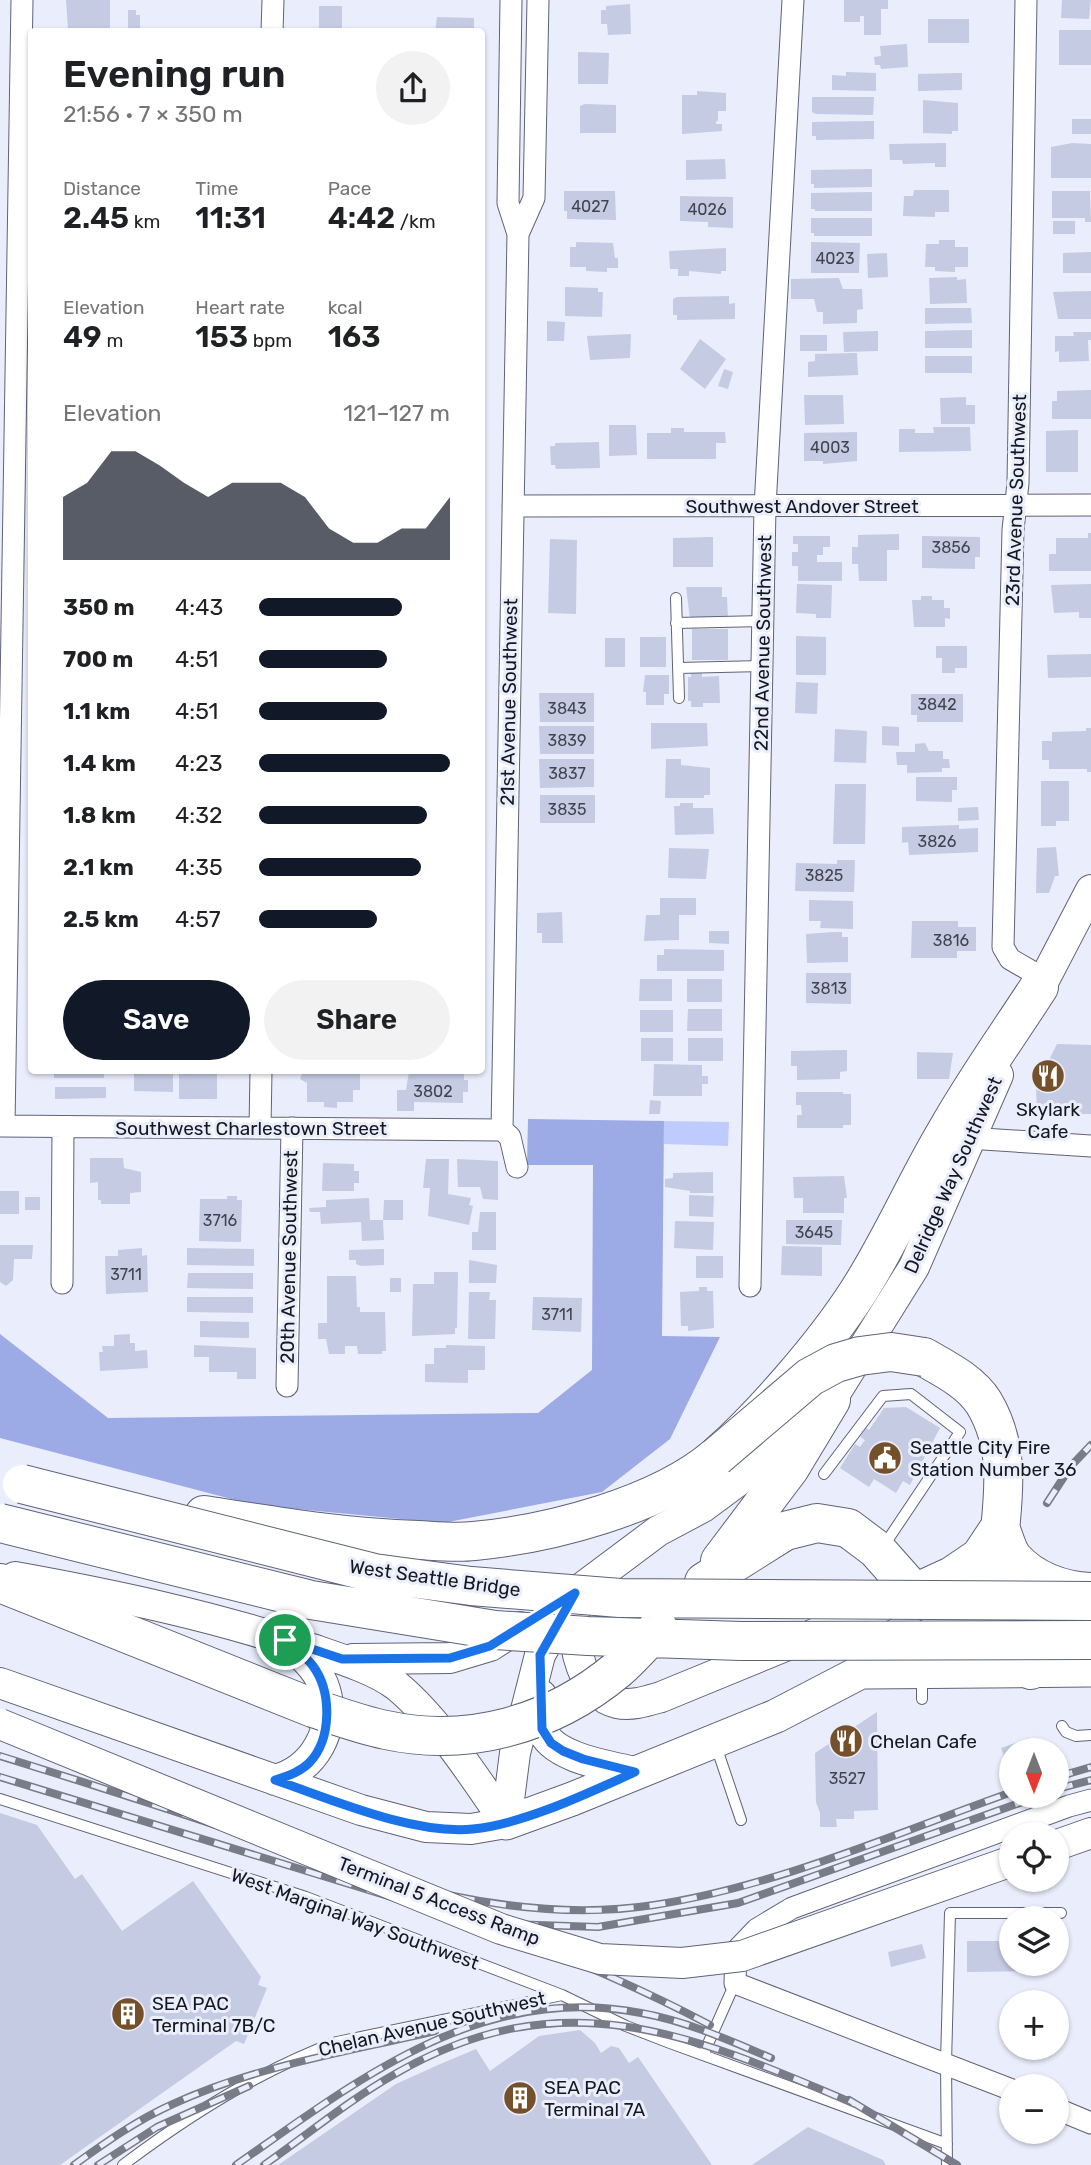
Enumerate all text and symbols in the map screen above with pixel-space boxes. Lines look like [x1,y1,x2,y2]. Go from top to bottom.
text: Evening run [63,51,286,97]
button: share [376,51,450,125]
text: 21:56 · 7 × 350 m [63,100,243,128]
text: Distance [63,177,141,200]
text: Time [195,177,238,200]
text: Pace [328,177,371,200]
house number: 4027 [571,197,609,216]
text: 2.45 [63,200,129,236]
text: 11:31 [195,200,266,236]
text: 4:42 [328,200,395,236]
house number: 4026 [687,200,727,219]
text: km [129,210,160,233]
text: /km [395,210,436,233]
house number: 4023 [815,249,855,268]
text: Elevation [63,296,144,319]
text: Heart rate [195,296,285,319]
text: kcal [328,296,363,319]
text: 49 [63,319,102,355]
text: 153 [195,319,248,355]
text: 163 [328,319,381,355]
text: m [102,329,123,352]
text: bpm [248,329,292,352]
street label: 23rd Avenue Southwest [1001,393,1031,606]
text: Elevation [63,399,162,427]
text: 121–127 m [343,399,450,427]
house number: 4003 [810,438,850,457]
street label: Southwest Andover Street [685,495,919,518]
street label: 22nd Avenue Southwest [750,534,776,751]
house number: 3856 [932,538,971,557]
text: 350 m [63,593,135,621]
text: 4:43 [175,593,223,621]
street label: 21st Avenue Southwest [496,597,522,806]
text: 700 m [63,645,133,673]
text: 4:51 [175,645,218,673]
house number: 3842 [917,695,957,714]
text: 1.1 km [63,697,130,725]
text: 4:51 [175,697,218,725]
house number: 3843 [547,699,587,718]
house number: 3839 [548,731,586,750]
text: 1.4 km [63,749,136,777]
text: 4:23 [175,749,223,777]
house number: 3837 [548,764,586,783]
house number: 3835 [548,800,586,819]
text: 1.8 km [63,801,136,829]
text: 4:32 [175,801,223,829]
house number: 3826 [918,832,957,851]
text: 2.1 km [63,853,134,881]
text: 4:35 [175,853,223,881]
house number: 3825 [805,866,843,885]
text: 2.5 km [63,905,139,933]
text: 4:57 [175,905,221,933]
house number: 3816 [933,931,969,950]
house number: 3813 [811,979,847,998]
button: Save [63,980,250,1060]
button: Share [264,980,450,1060]
restaurant icon: Skylark Cafe [1029,1057,1067,1095]
street label: Delridge Way Southwest [899,1072,1007,1277]
house number: 3802 [413,1082,453,1101]
place label: Skylark Cafe [1016,1098,1080,1143]
street label: Southwest Charlestown Street [115,1117,387,1140]
street label: 20th Avenue Southwest [276,1150,302,1364]
house number: 3716 [203,1211,238,1230]
house number: 3645 [795,1223,833,1242]
house number: 3711 [110,1265,142,1284]
house number: 3711 [541,1305,573,1324]
place label: Seattle City Fire Station Number 36 [910,1436,1077,1481]
public building icon: Seattle City Fire Station Number 36 [866,1439,904,1477]
street label: West Seattle Bridge [348,1555,522,1601]
pin [255,1610,315,1670]
icon: arrive [266,1621,304,1659]
restaurant icon: Chelan Cafe [827,1722,865,1760]
place label: Chelan Cafe [870,1730,977,1753]
north arrow [999,1738,1069,1808]
map controls [999,1738,1069,2144]
house number: 3527 [829,1769,865,1788]
button: locate [999,1822,1069,1892]
street label: Terminal 5 Access Ramp [335,1852,543,1950]
street label: West Marginal Way Southwest [228,1863,483,1975]
button: layers [999,1906,1069,1976]
street label: Chelan Avenue Southwest [316,1987,548,2061]
button: + [999,1990,1069,2060]
place label: SEA PAC Terminal 7B/C [152,1992,275,2037]
building icon: SEA PAC Terminal 7B/C [109,1995,147,2033]
button: − [999,2074,1069,2144]
place label: SEA PAC Terminal 7A [544,2076,646,2121]
building icon: SEA PAC Terminal 7A [501,2079,539,2117]

